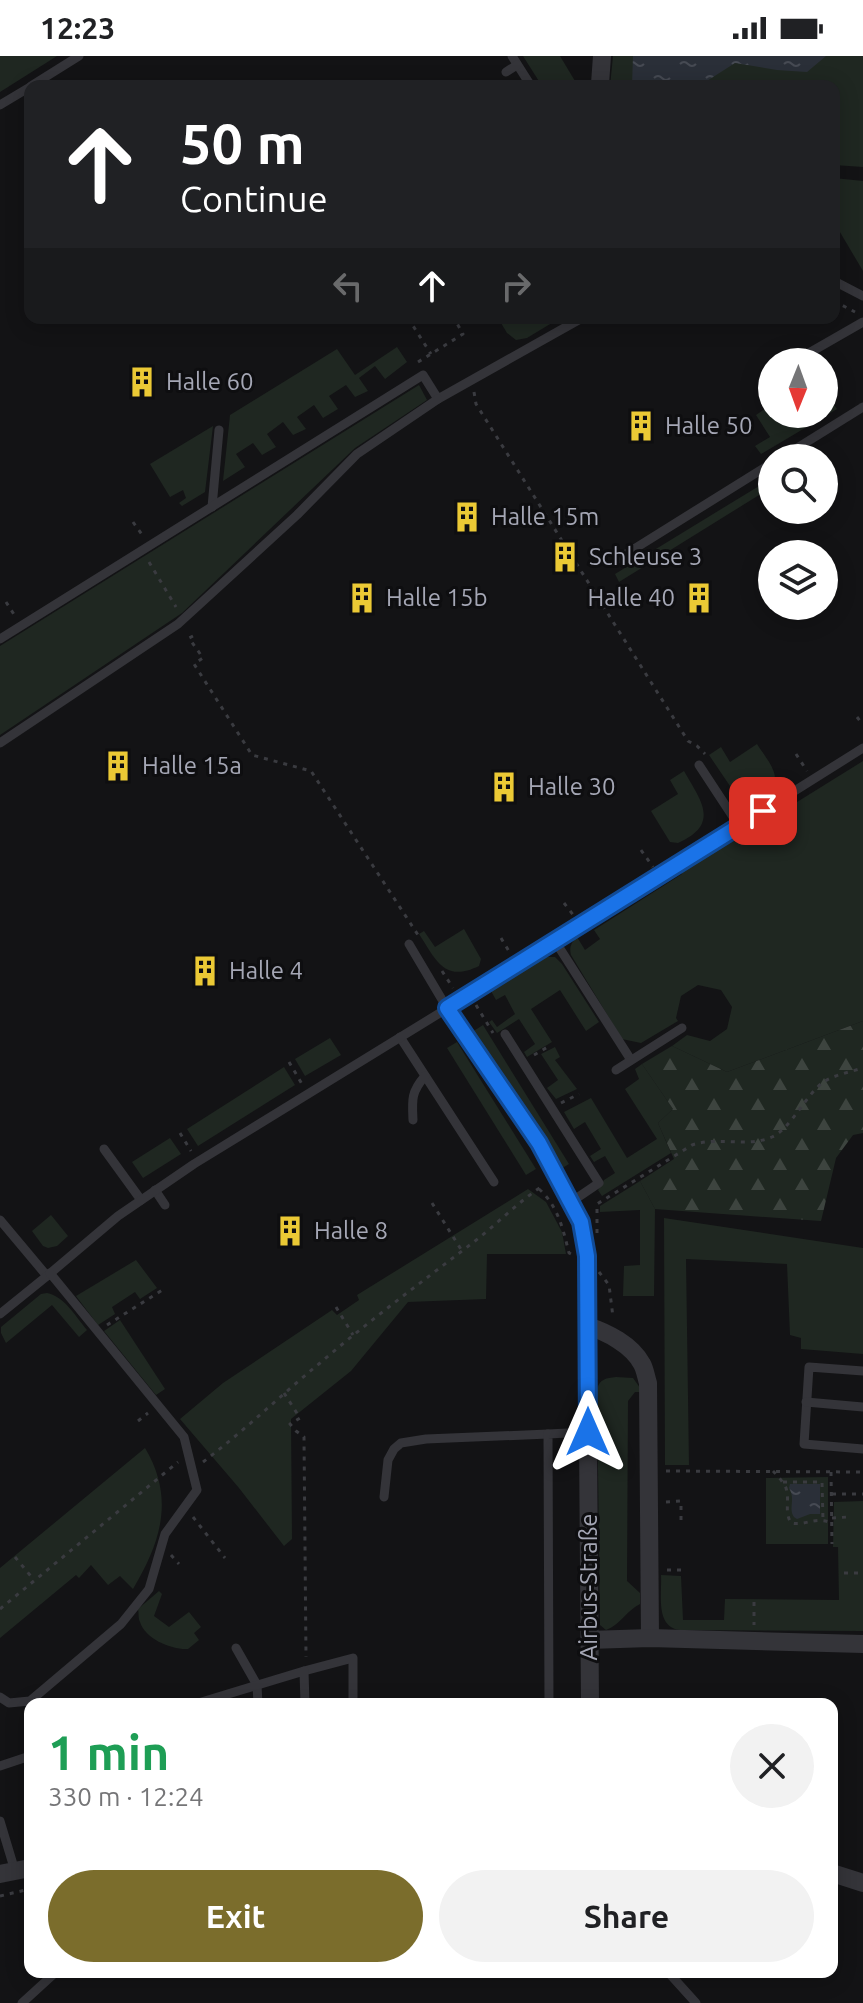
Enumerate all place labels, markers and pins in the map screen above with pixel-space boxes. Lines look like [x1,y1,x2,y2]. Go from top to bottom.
building icon: Halle 60 [125,365,159,399]
place label: Halle 60 [166,368,253,395]
building icon: Halle 50 [624,409,658,443]
place label: Halle 50 [665,412,752,439]
building icon: Halle 15m [450,500,484,534]
place label: Halle 15m [491,503,599,530]
building icon: Schleuse 3 [548,540,582,574]
place label: Schleuse 3 [589,543,702,570]
building icon: Halle 15b [345,581,379,615]
building icon: Halle 40 [682,581,716,615]
place label: Halle 15b [386,584,488,611]
place label: Halle 40 [588,584,675,611]
building icon: Halle 15a [101,749,135,783]
place label: Halle 15a [142,752,242,779]
building icon: Halle 30 [487,770,521,804]
place label: Halle 30 [528,773,615,800]
pin [729,777,797,845]
building icon: Halle 4 [188,954,222,988]
place label: Halle 4 [229,957,303,984]
building icon: Halle 8 [273,1214,307,1248]
place label: Halle 8 [314,1217,388,1244]

